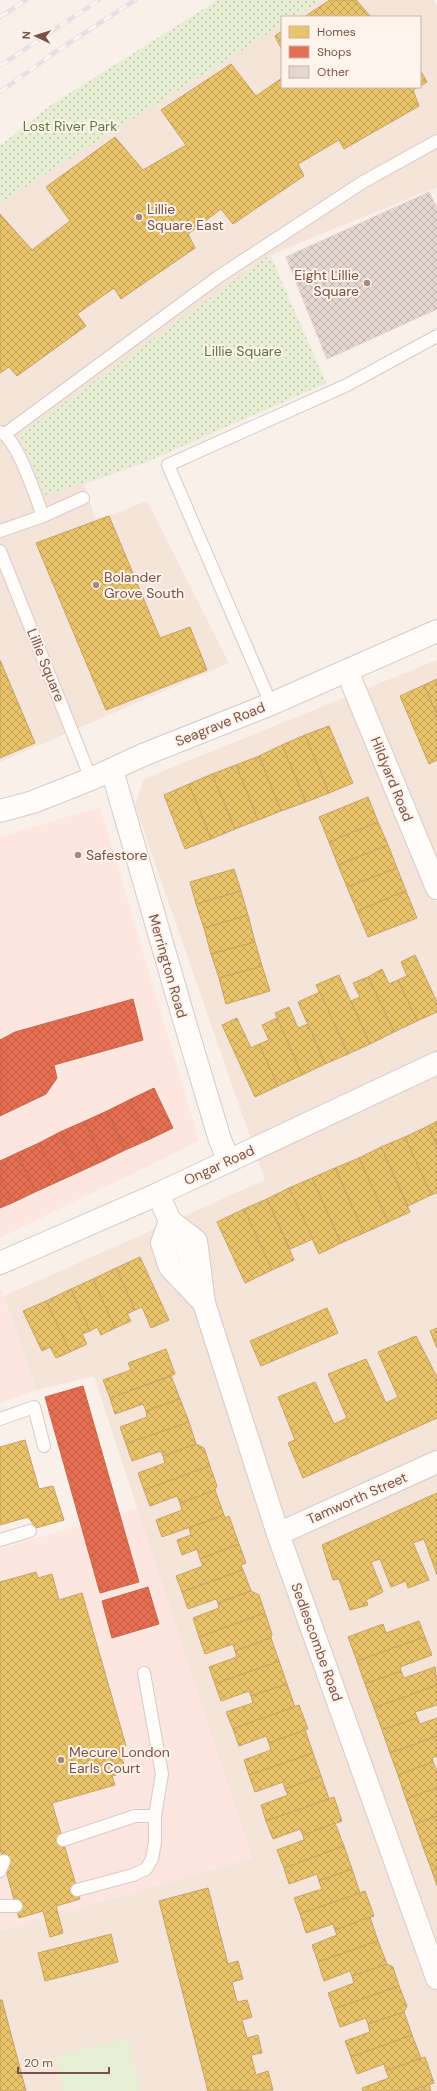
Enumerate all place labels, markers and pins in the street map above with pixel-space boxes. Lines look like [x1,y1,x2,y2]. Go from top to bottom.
place label: Lillie Square East [147,200,224,234]
marker: Lillie Square East [134,212,144,222]
place label: Eight Lillie Square [294,266,359,300]
marker: Eight Lillie Square [362,278,372,288]
place label: Bolander Grove South [104,568,184,602]
marker: Bolander Grove South [91,580,101,590]
place label: Safestore [86,846,147,864]
marker: Safestore [73,850,83,860]
place label: Mecure London Earls Court [69,1743,170,1777]
marker: Mecure London Earls Court [56,1755,66,1765]

